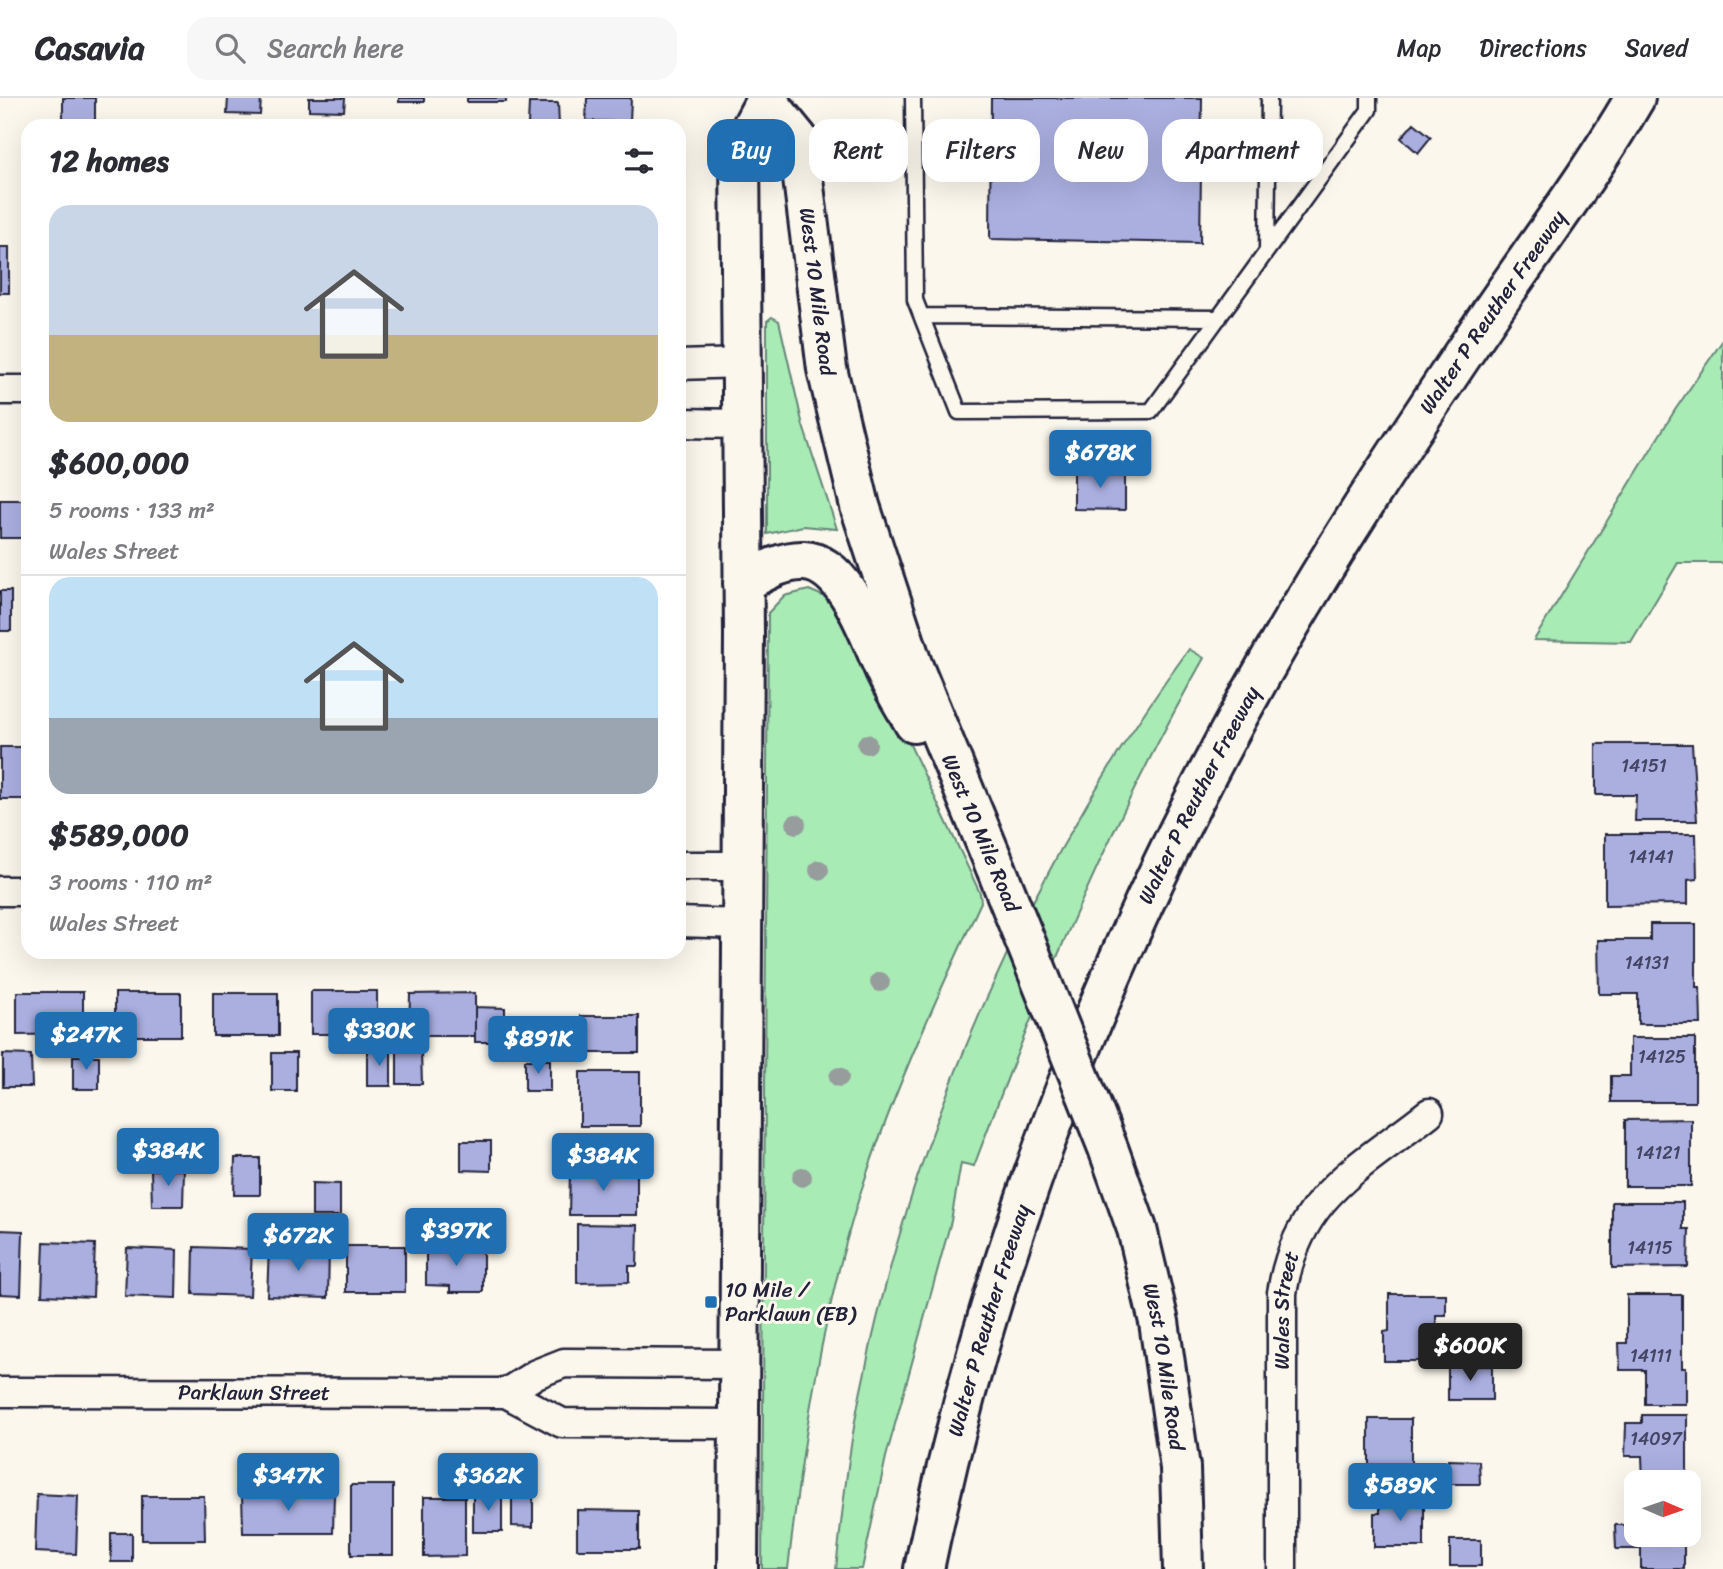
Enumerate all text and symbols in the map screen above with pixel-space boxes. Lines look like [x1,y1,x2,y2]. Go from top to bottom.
search box [187,17,677,80]
text: Casavia [35,19,145,77]
text: Search here [267,25,404,71]
text: Map [1397,27,1441,69]
text: Directions [1479,27,1587,69]
text: Saved [1625,27,1688,69]
icon: search [211,29,249,67]
chip: Buy [707,119,795,182]
chip: Rent [809,119,908,182]
chip: Filters [922,119,1040,182]
chip: New [1054,119,1148,182]
chip: Apartment [1162,119,1323,182]
text: 12 homes [49,134,169,188]
icon: filters [620,142,658,180]
street label: Walter P Reuther Freeway [1409,202,1577,422]
street label: West 10 Mile Road [788,205,847,382]
icon: home [291,251,417,377]
pin: $678K [1051,430,1149,490]
text: $678K [1065,432,1135,473]
text: $600,000 [49,436,189,490]
text: 5 rooms · 133 m² [49,490,215,531]
text: Wales Street [49,531,179,572]
icon: home [291,623,417,749]
street label: Walter P Reuther Freeway [1127,678,1271,911]
street label: West 10 Mile Road [931,748,1032,920]
house number: 14151 [1621,750,1667,782]
text: $589,000 [49,808,189,862]
house number: 14141 [1628,841,1674,873]
text: 3 rooms · 110 m² [49,862,213,903]
text: Wales Street [49,903,179,944]
house number: 14131 [1625,947,1669,979]
pin: $330K [330,1009,428,1068]
text: $330K [344,1010,414,1051]
pin: $247K [37,1012,135,1072]
text: $247K [51,1014,121,1055]
pin: $891K [489,1016,587,1076]
text: $891K [504,1018,572,1059]
house number: 14125 [1638,1041,1686,1073]
pin: $384K [119,1128,217,1188]
text: $384K [133,1130,203,1171]
pin: $384K [554,1134,652,1193]
text: $384K [568,1135,638,1176]
house number: 14121 [1636,1137,1681,1169]
street label: Walter P Reuther Freeway [936,1199,1041,1441]
pin: $397K [407,1208,505,1268]
text: $397K [421,1210,491,1251]
pin: $672K [249,1214,347,1273]
text: $672K [264,1215,332,1256]
house number: 14115 [1627,1232,1673,1264]
street label: Wales Street [1263,1246,1310,1370]
place label: 10 Mile / Parklawn (EB) [725,1271,857,1333]
street label: West 10 Mile Road [1131,1279,1196,1455]
marker: 10 Mile / Parklawn (EB) [703,1294,719,1310]
pin: $600K [1421,1324,1519,1383]
text: $600K [1434,1325,1506,1366]
house number: 14111 [1630,1340,1672,1372]
street label: Parklawn Street [178,1373,330,1412]
house number: 14097 [1630,1423,1684,1455]
pin: $347K [239,1454,337,1513]
pin: $362K [439,1454,537,1513]
text: $347K [253,1455,323,1496]
text: $362K [454,1455,522,1496]
pin: $589K [1351,1464,1449,1523]
text: $589K [1364,1465,1436,1506]
north arrow [1624,1470,1701,1547]
map controls [1624,1470,1701,1547]

